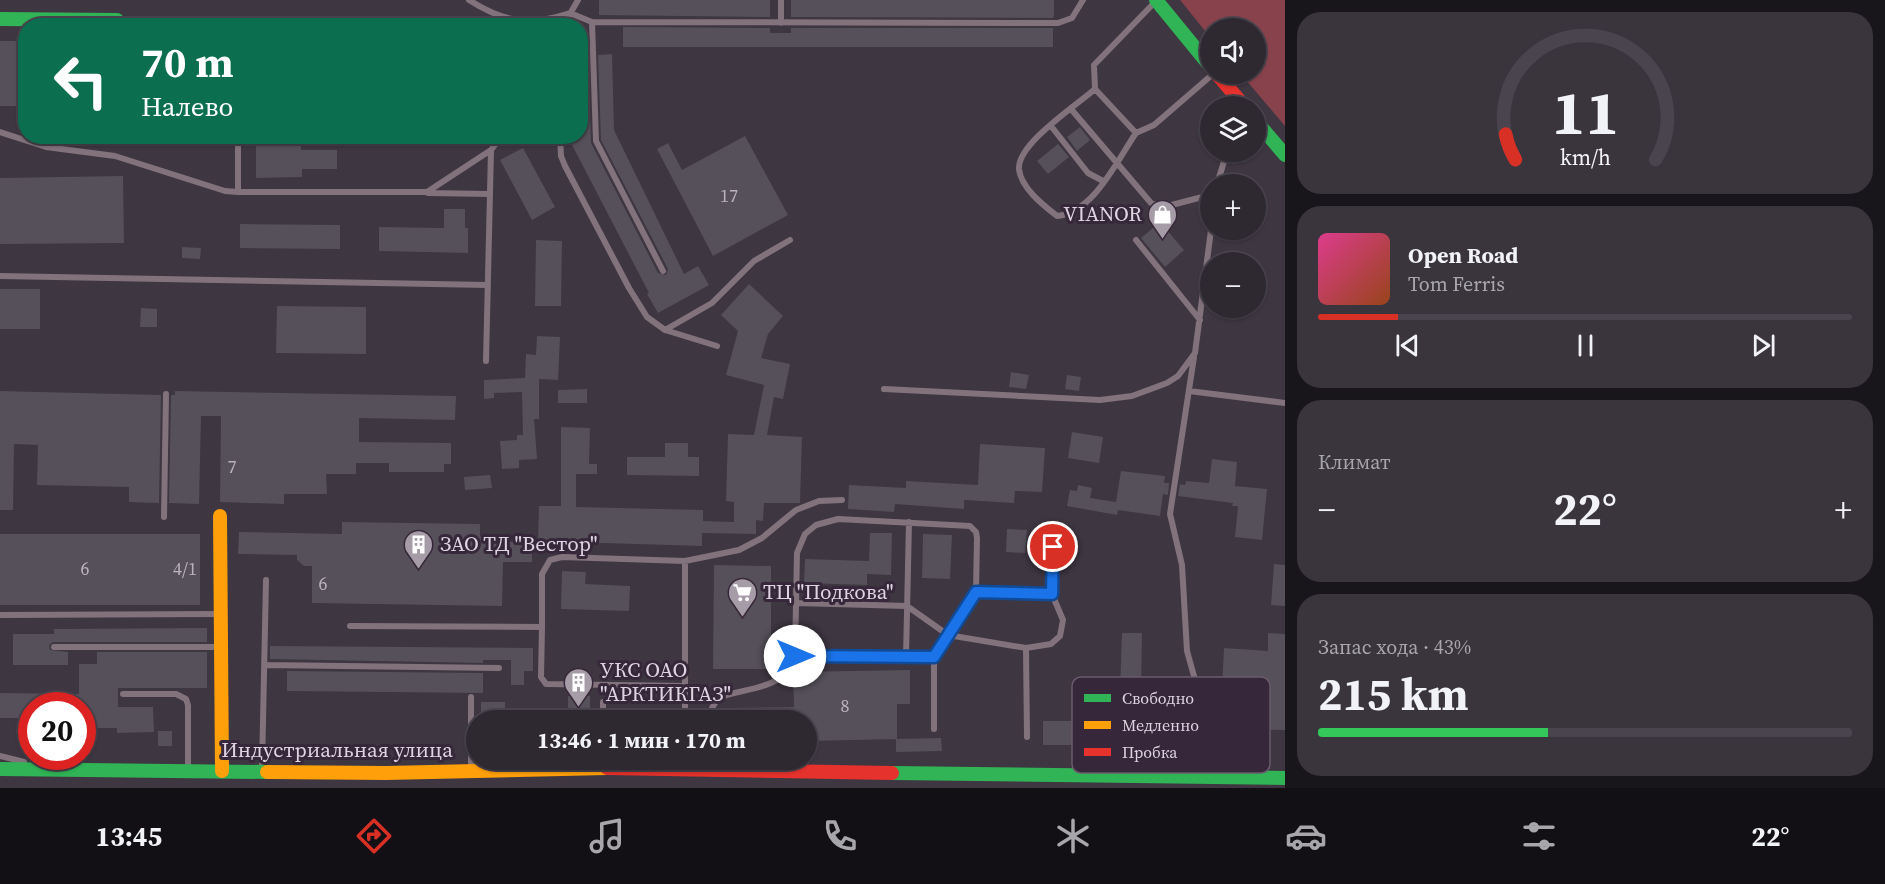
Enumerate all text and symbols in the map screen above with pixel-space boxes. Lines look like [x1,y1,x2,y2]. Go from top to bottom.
map controls [1200,18,1266,318]
button: sound [1200,18,1266,84]
text: 70 m [141,33,234,91]
icon: left [42,42,120,120]
text: 11 [1551,69,1619,155]
text: Налево [141,88,233,125]
button: layers [1200,96,1266,162]
text: km/h [1559,143,1611,172]
button: + [1200,174,1266,240]
house number: 17 [720,183,738,208]
shop icon: VIANOR [1147,198,1179,240]
place label: VIANOR [1063,199,1142,228]
text: Open Road [1408,240,1518,270]
button: − [1200,252,1266,318]
text: Tom Ferris [1408,270,1505,298]
icon: previous [1391,329,1424,362]
icon: pause [1569,329,1602,362]
icon: next [1747,329,1780,362]
text: Климат [1318,448,1391,476]
house number: 7 [228,454,237,479]
text: 22° [1553,478,1617,540]
text: − [1318,487,1336,532]
text: + [1834,487,1852,532]
pin [1027,521,1078,572]
building icon: ЗАО ТД "Вестор" [403,528,435,570]
place label: ЗАО ТД "Вестор" [440,529,598,558]
icon: arrive [1036,530,1069,563]
house number: 6 [81,556,90,581]
house number: 4/1 [173,556,197,581]
house number: 6 [319,571,328,596]
supermarket icon: ТЦ "Подкова" [726,576,758,618]
place label: ТЦ "Подкова" [763,577,894,606]
position arrow [763,624,827,688]
text: Запас хода · 43% [1318,633,1471,661]
place label: УКС ОАО "АРКТИКГАЗ" [600,655,731,708]
text: 215 km [1318,663,1469,725]
building icon: УКС ОАО "АРКТИКГАЗ" [563,666,595,708]
legend [1072,677,1270,773]
text: Свободно [1122,687,1194,709]
speed limit sign: 20 [18,692,96,770]
house number: 8 [841,693,850,718]
text: Медленно [1122,714,1199,736]
text: 13:46 · 1 мин · 170 m [537,725,746,755]
street label: Индустриальная улица [221,735,453,764]
text: Пробка [1122,741,1178,763]
icon: directions [353,815,395,857]
icon: music [586,815,628,857]
icon: phone [819,815,861,857]
icon: climate [1052,815,1094,857]
icon: car [1285,815,1327,857]
icon: filters [1518,815,1560,857]
text: 13:45 [96,818,162,855]
text: 22° [1751,818,1789,855]

